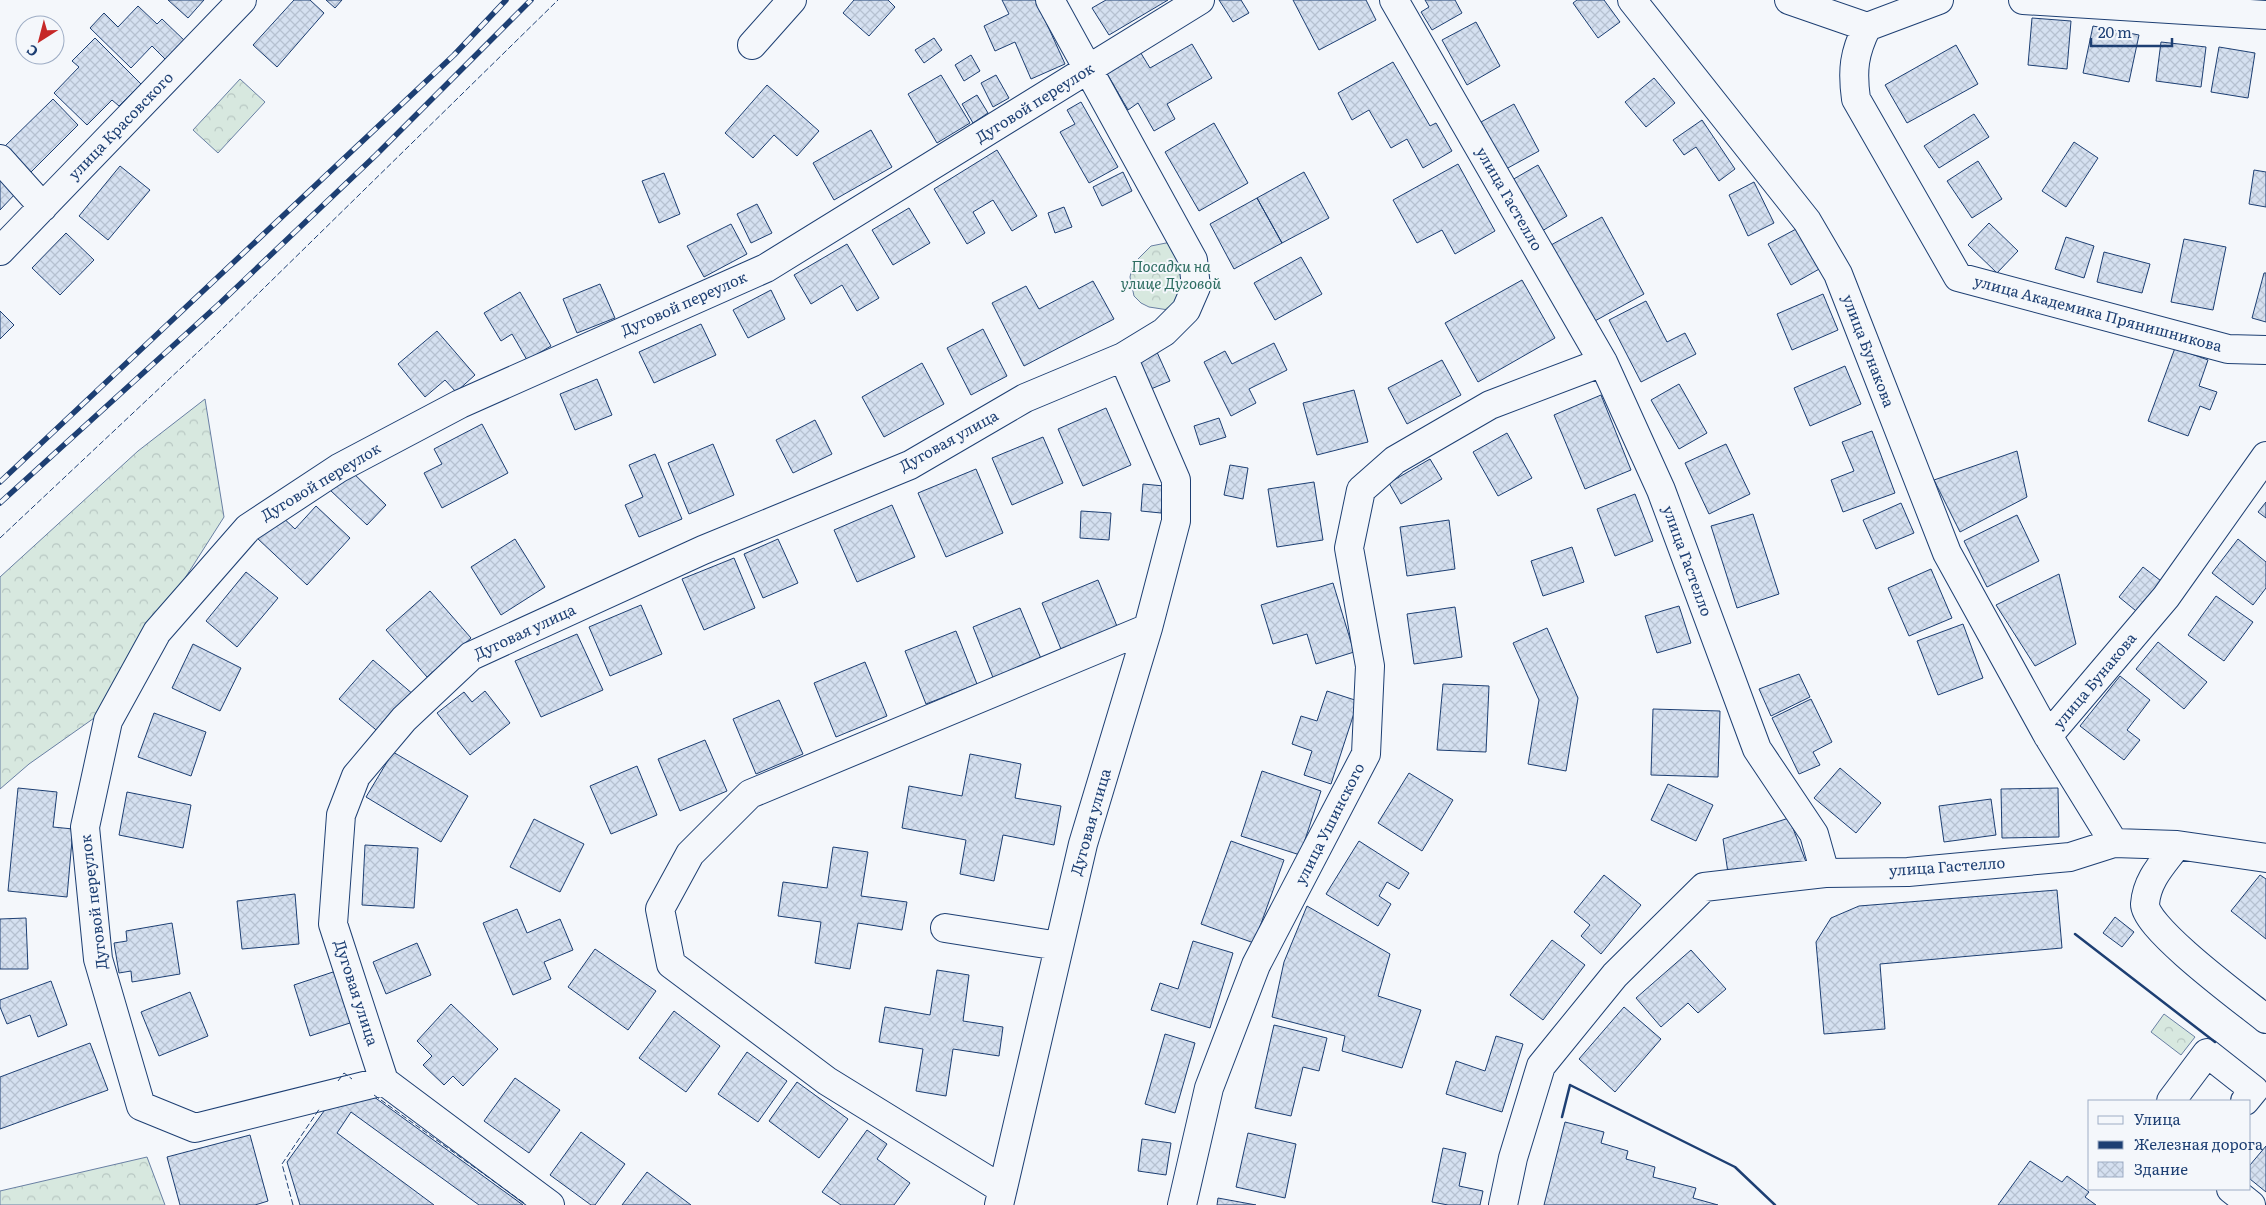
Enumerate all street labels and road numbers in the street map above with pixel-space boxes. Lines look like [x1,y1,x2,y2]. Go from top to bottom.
street label: Дуговой переулок [970,56,1098,147]
street label: улица Красовского [62,65,178,184]
street label: улица Гастелло [1471,142,1550,255]
street label: Дуговой переулок [617,264,750,341]
street label: улица Академика Прянишникова [1972,268,2226,357]
street label: улица Бунакова [1837,291,1902,411]
street label: Дуговая улица [895,403,1003,476]
street label: Дуговой переулок [256,436,385,526]
street label: улица Гастелло [1658,502,1719,619]
street label: Дуговая улица [470,597,580,664]
street label: улица Бунакова [2047,626,2142,733]
street label: улица Ушинского [1288,758,1369,888]
street label: Дуговая улица [1063,765,1116,878]
street label: Дуговой переулок [73,833,112,971]
street label: улица Гастелло [1888,850,2006,881]
street label: Дуговая улица [330,937,386,1049]

